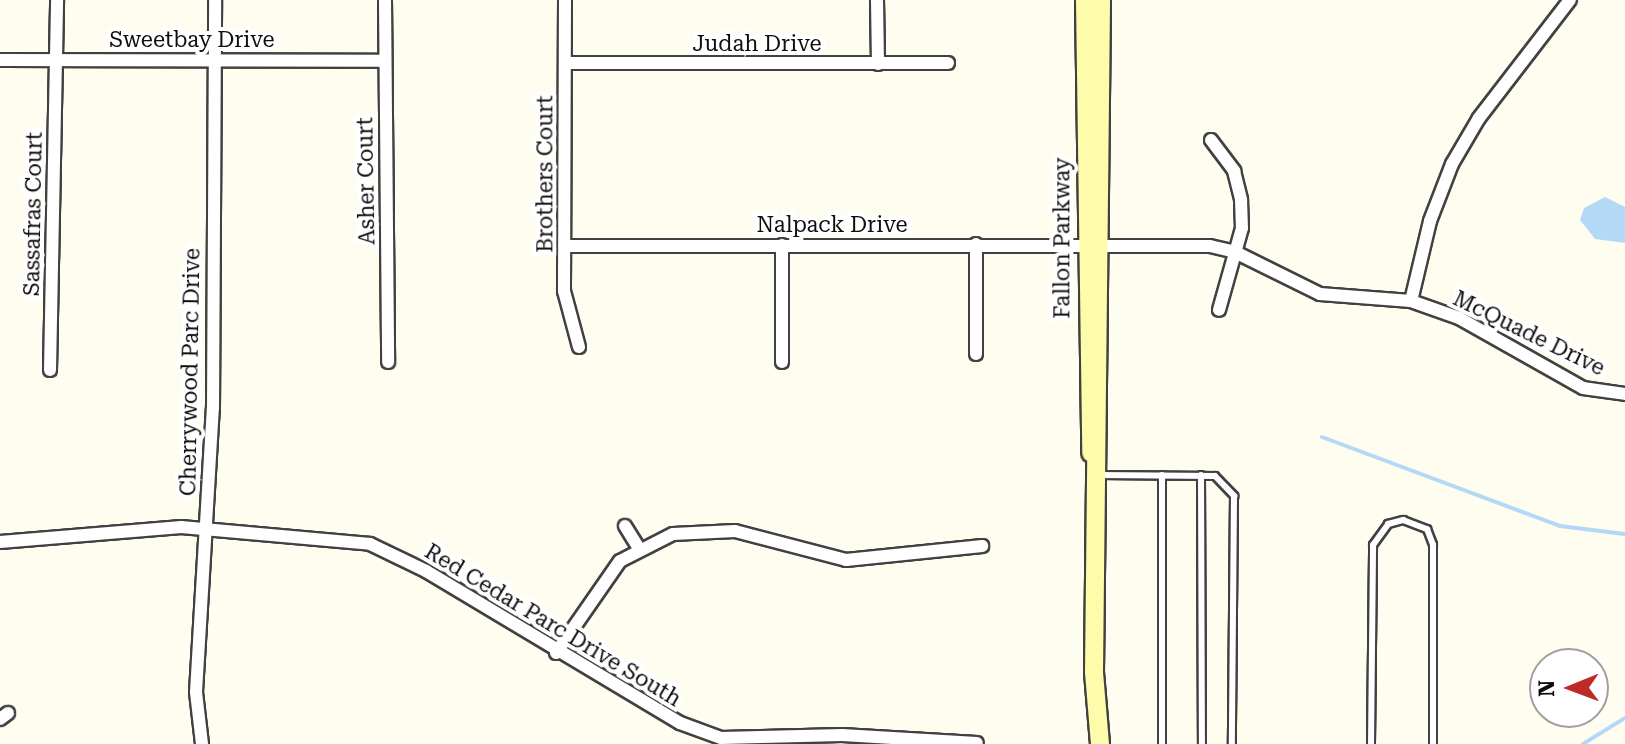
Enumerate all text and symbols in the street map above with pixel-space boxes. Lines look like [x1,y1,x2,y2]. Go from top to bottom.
street label: Sweetbay Drive [109,27,275,53]
street label: Judah Drive [692,31,822,57]
street label: Brothers Court [532,95,558,253]
street label: Asher Court [352,117,380,245]
street label: Sassafras Court [18,132,48,296]
street label: Fallon Parkway [1049,157,1075,319]
street label: Nalpack Drive [756,212,908,238]
street label: Cherrywood Parc Drive [175,248,205,496]
street label: McQuade Drive [1449,285,1609,381]
street label: Red Cedar Parc Drive South [420,538,686,712]
north arrow [1529,648,1609,728]
text: N [1534,680,1559,697]

